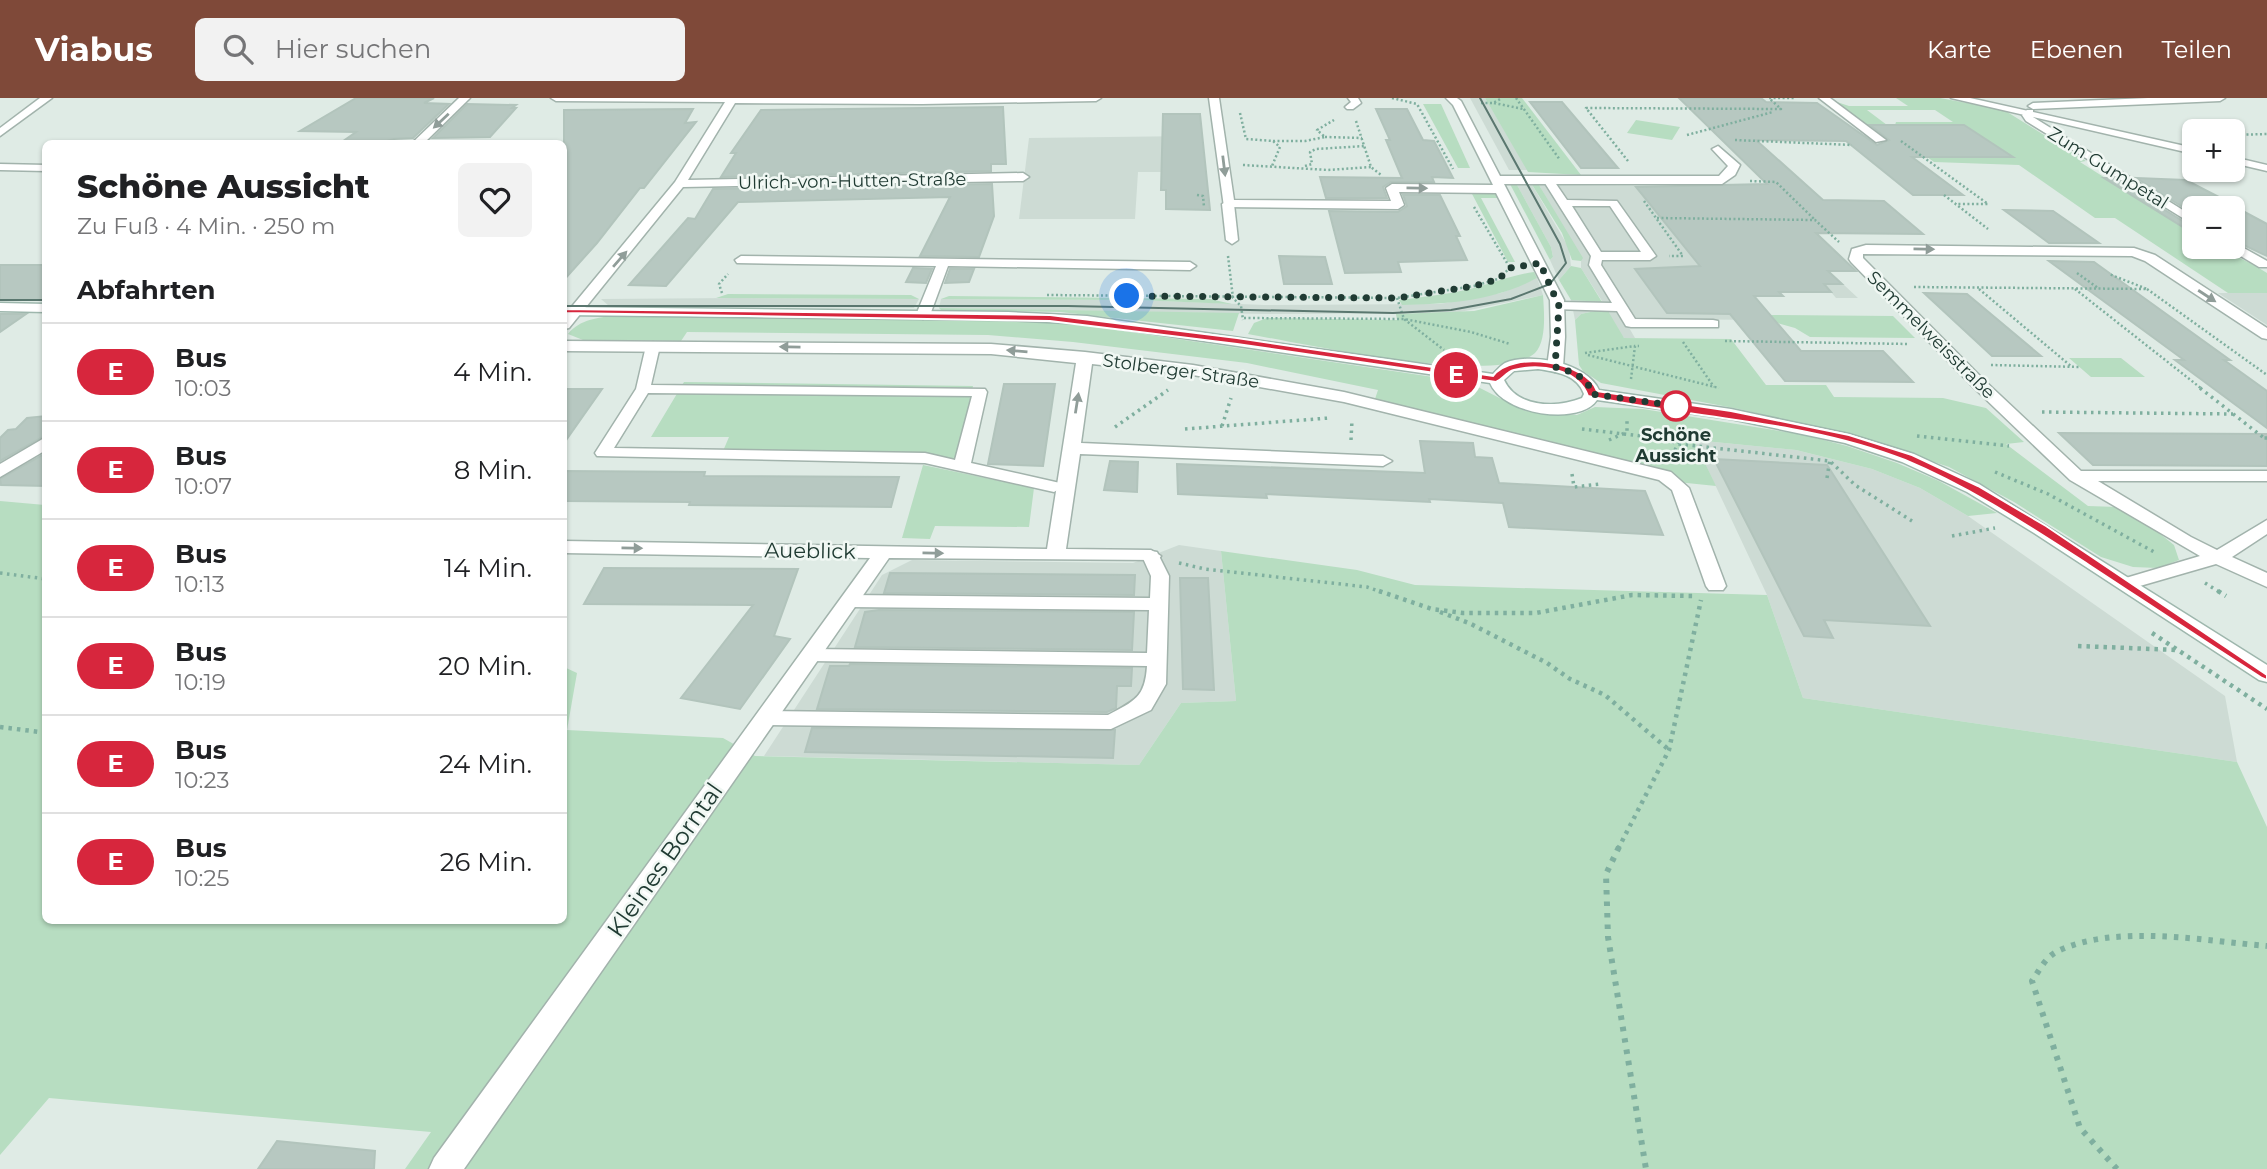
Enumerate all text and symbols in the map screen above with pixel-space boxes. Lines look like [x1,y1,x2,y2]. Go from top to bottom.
search box [195,18,685,81]
text: Viabus [35,29,153,69]
icon: search [219,30,257,68]
text: Hier suchen [275,33,431,65]
text: Karte [1927,35,1992,64]
text: Ebenen [2030,35,2123,64]
text: Teilen [2161,35,2232,64]
one-way arrow [433,112,450,128]
map controls [2182,119,2245,259]
button: + [2182,119,2245,182]
street label: Zum Gumpetal [2044,122,2172,214]
one-way arrow [1218,155,1229,177]
button: heart [458,163,532,237]
text: Schöne Aussicht [77,166,370,206]
street label: Ulrich-von-Hutten-Straße [738,168,966,194]
one-way arrow [1406,182,1428,194]
button: − [2182,196,2245,259]
text: Zu Fuß · 4 Min. · 250 m [77,212,336,240]
one-way arrow [1913,243,1935,255]
one-way arrow [612,250,628,268]
street label: Semmelweisstraße [1862,266,2000,404]
text: Abfahrten [77,274,216,306]
your location [1109,278,1144,313]
one-way arrow [2197,289,2217,302]
one-way arrow [779,341,801,353]
text: Bus [175,342,227,374]
one-way arrow [1006,345,1028,356]
street label: Stolberger Straße [1101,349,1261,393]
line badge: E [1433,352,1479,398]
text: 4 Min. [453,356,532,388]
text: E [107,357,124,386]
text: E [1448,360,1464,389]
text: 10:03 [175,374,231,402]
marker: Schöne Aussicht [1661,391,1691,421]
one-way arrow [1072,392,1083,414]
place label: Schöne Aussicht [1634,424,1717,467]
text: Bus [175,440,227,472]
text: 8 Min. [454,454,532,486]
text: E [107,455,124,484]
text: 10:07 [175,472,232,500]
street label: Aueblick [764,537,856,564]
text: Bus [175,538,227,570]
one-way arrow [621,542,643,554]
one-way arrow [922,547,944,558]
text: 14 Min. [444,552,532,584]
text: E [107,553,124,582]
text: 10:13 [175,570,225,598]
text: Bus [175,636,227,668]
text: 20 Min. [438,650,532,682]
text: E [107,651,124,680]
text: 10:19 [175,668,226,696]
text: Bus [175,734,227,766]
text: 24 Min. [439,748,532,780]
text: E [107,749,124,778]
text: 10:23 [175,766,229,794]
street label: Kleines Borntal [601,777,729,943]
text: Bus [175,832,227,864]
text: 26 Min. [440,846,532,878]
text: E [107,847,124,876]
text: 10:25 [175,864,230,892]

